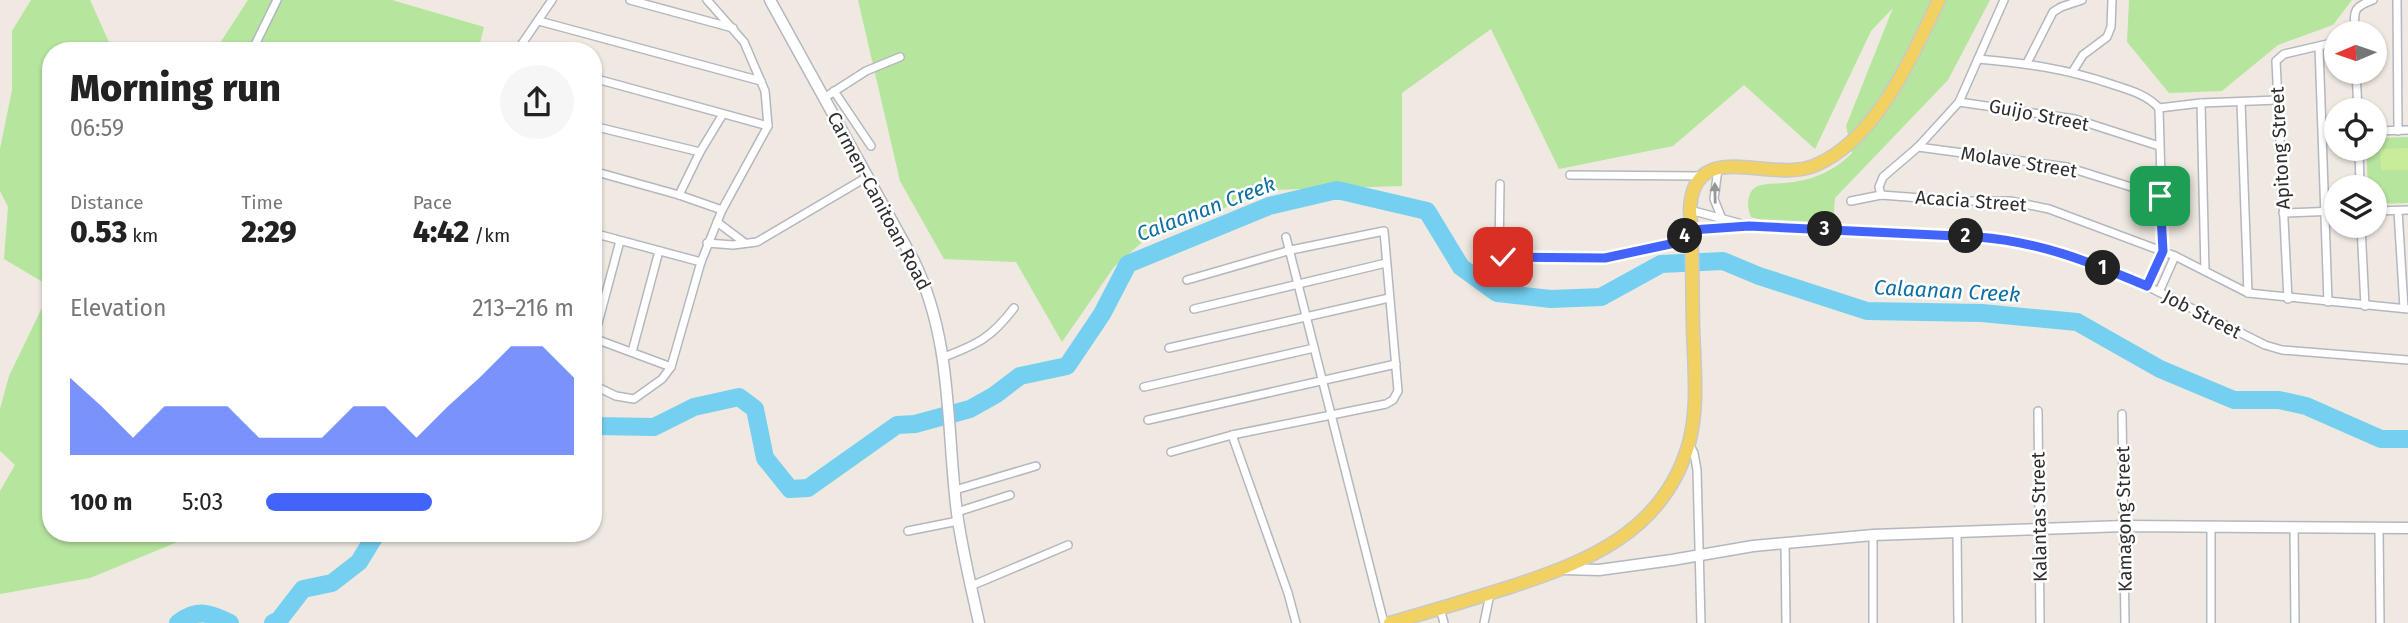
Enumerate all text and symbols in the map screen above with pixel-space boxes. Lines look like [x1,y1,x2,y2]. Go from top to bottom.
north arrow [2324,21,2387,84]
map controls [2324,21,2387,238]
text: Morning run [70,65,281,111]
button: share [500,65,574,139]
street label: Apitong Street [2265,86,2295,210]
street label: Guijo Street [1987,94,2091,136]
button: locate [2324,98,2387,161]
street label: Carmen-Canitoan Road [822,108,936,294]
text: 06:59 [70,114,124,142]
street label: Molave Street [1959,141,2079,183]
pin [2130,166,2190,226]
water label: Calaanan Creek [1133,171,1279,247]
button: layers [2324,175,2387,238]
icon: arrive [2141,177,2179,215]
one-way arrow [1710,182,1721,204]
street label: Acacia Street [1915,186,2028,216]
text: Distance [70,191,144,214]
text: Time [241,191,283,214]
text: Pace [413,191,452,214]
pin: 3 [1808,212,1842,246]
text: 0.53 [70,214,127,250]
text: 2:29 [241,214,297,250]
text: 4:42 [413,214,469,250]
text: 3 [1820,217,1829,240]
pin: 4 [1668,218,1702,254]
pin: 2 [1948,218,1983,254]
text: km [127,224,158,247]
text: /km [469,224,510,247]
text: 4 [1679,224,1690,247]
text: 2 [1961,224,1970,247]
pin [1473,227,1533,287]
icon: check [1484,238,1522,276]
pin: 1 [2086,250,2120,286]
text: 1 [2098,256,2107,279]
water label: Calaanan Creek [1873,274,2021,308]
street label: Job Street [2159,285,2245,344]
text: Elevation [70,294,166,322]
text: 213–216 m [472,294,574,322]
street label: Kamagong Street [2111,446,2137,592]
street label: Kalantas Street [2026,451,2052,582]
text: 100 m [70,488,132,516]
text: 5:03 [182,488,223,516]

